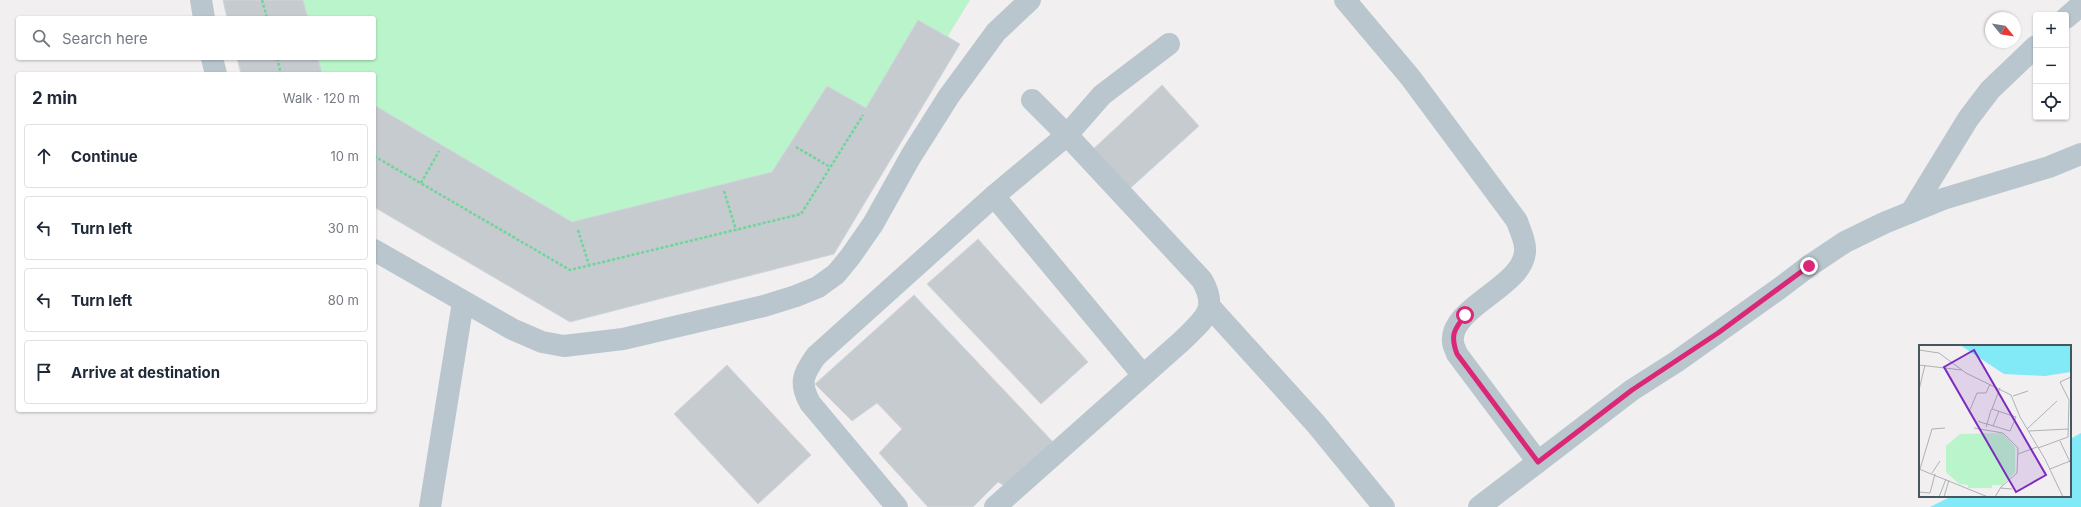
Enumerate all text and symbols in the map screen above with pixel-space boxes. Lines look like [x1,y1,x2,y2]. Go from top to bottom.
north arrow [1985,12,2021,48]
map controls [2033,12,2069,120]
button: + [2033,12,2069,48]
search box [16,16,376,60]
icon: search [30,27,52,49]
text: Search here [62,29,148,48]
button: − [2033,48,2069,84]
button: locate [2033,84,2069,120]
text: 2 min [32,88,77,108]
text: Walk · 120 m [283,90,360,106]
icon: ahead [33,145,55,167]
text: Continue [71,147,138,166]
text: 10 m [330,148,359,164]
icon: left [33,217,55,239]
text: Turn left [71,219,132,238]
text: 30 m [328,220,359,236]
route end [1800,257,1818,275]
icon: left [33,289,55,311]
text: Turn left [71,291,132,310]
text: 80 m [328,292,359,308]
route start [1456,306,1474,324]
inset map [1919,345,2071,497]
icon: arrive [33,361,55,383]
text: Arrive at destination [71,363,220,382]

